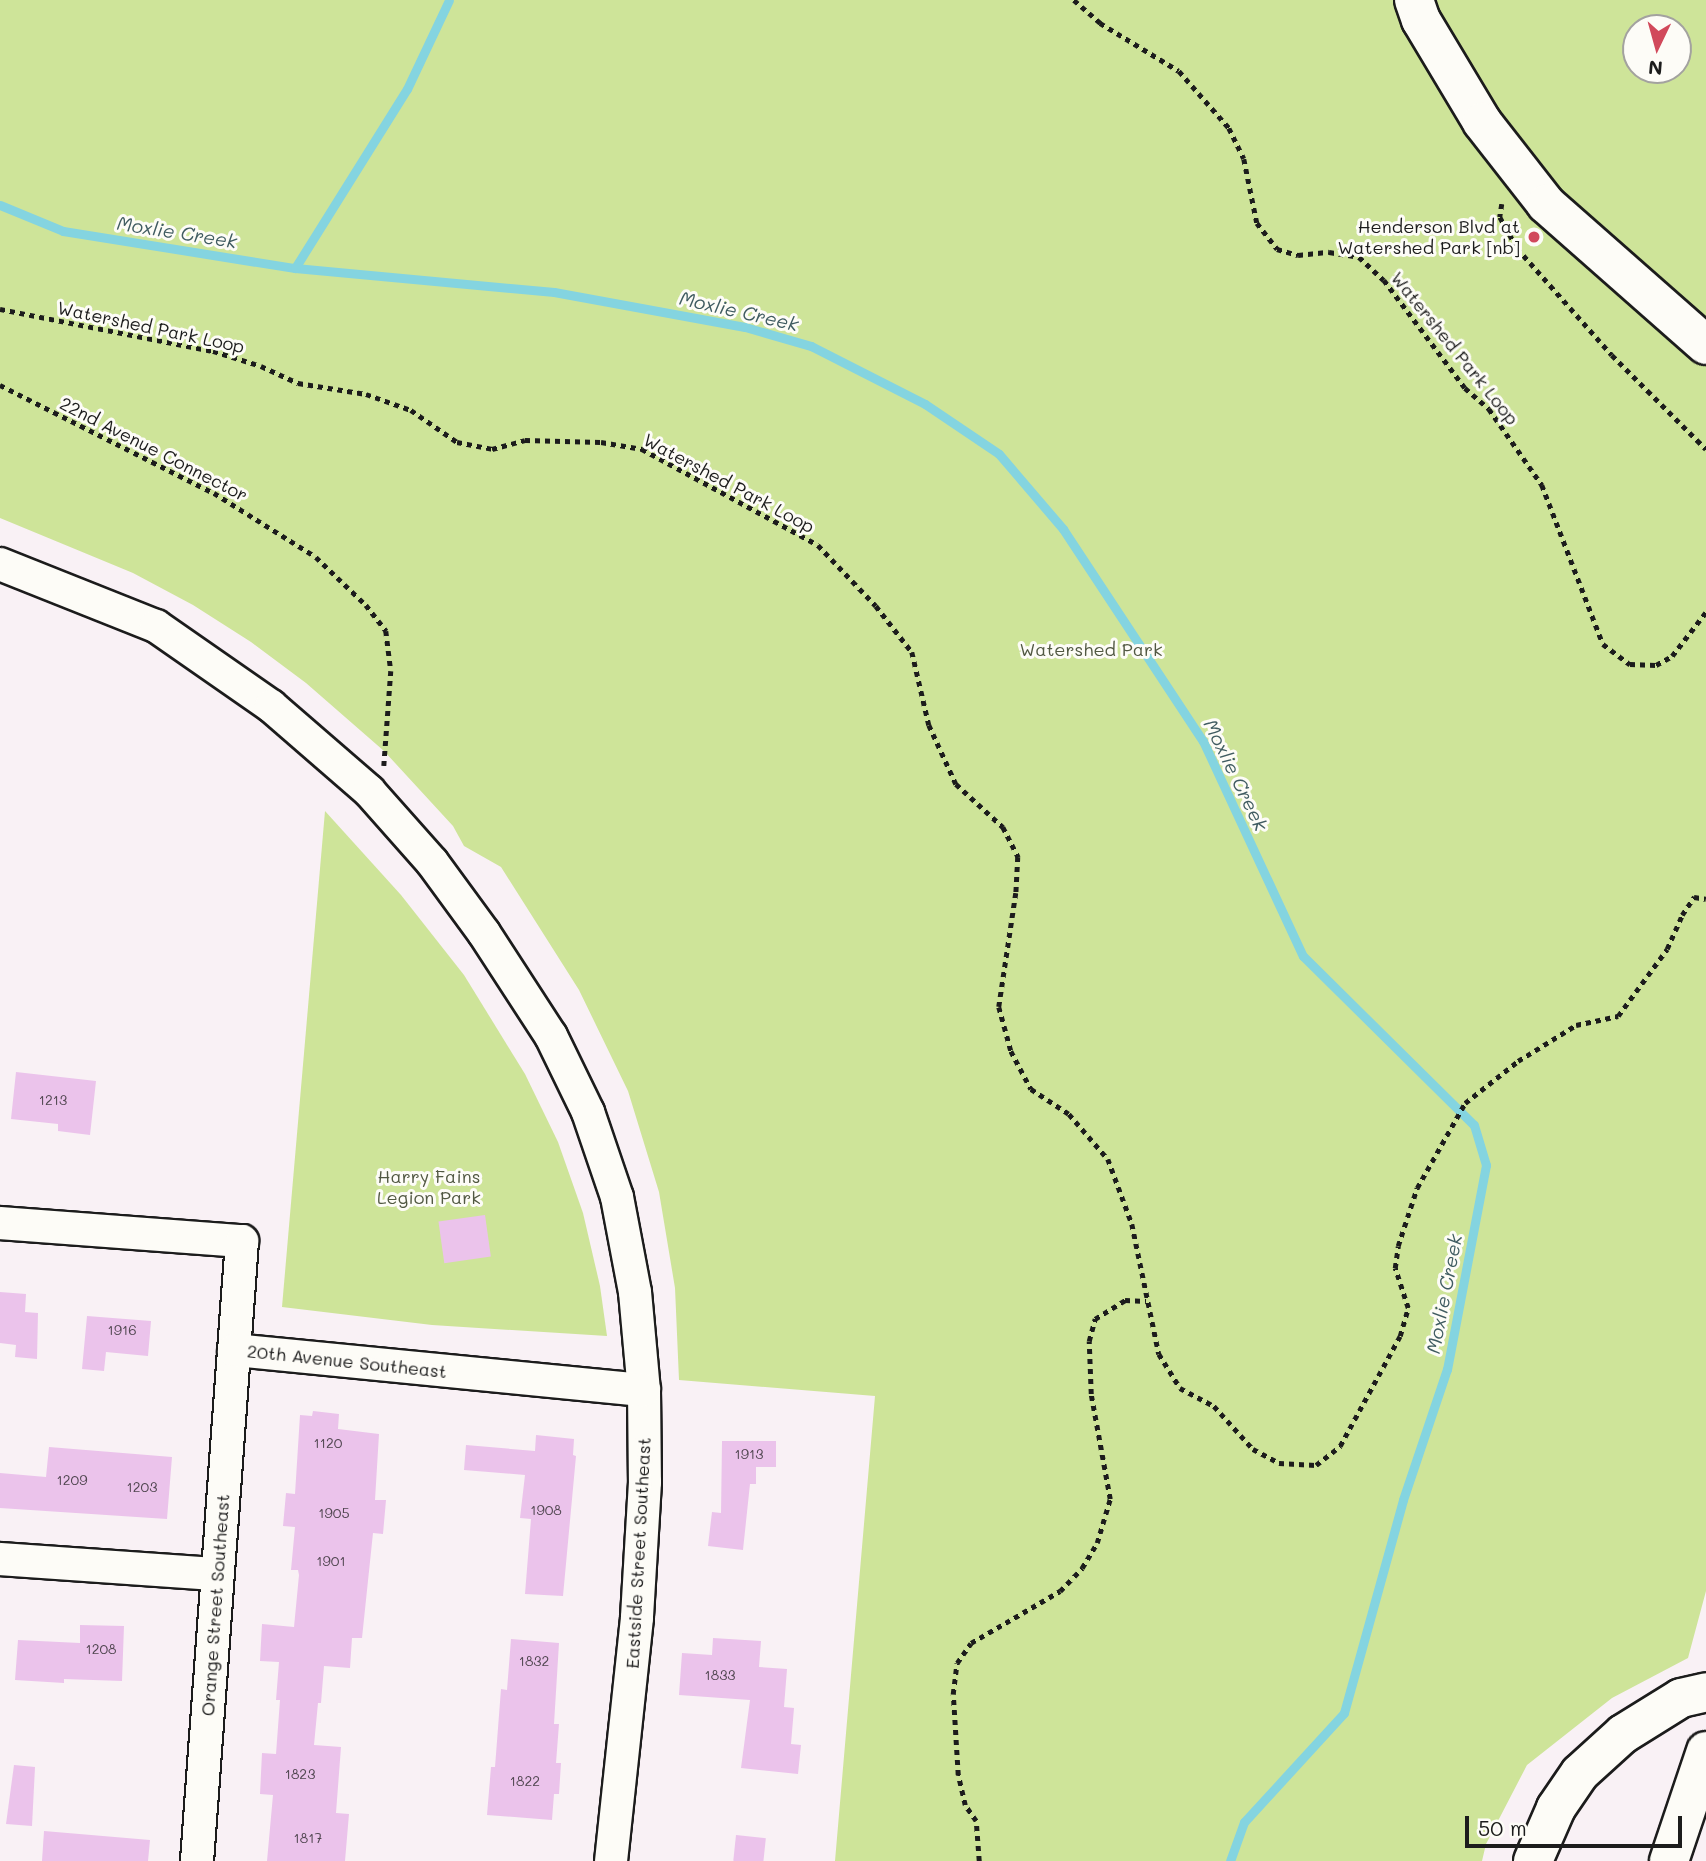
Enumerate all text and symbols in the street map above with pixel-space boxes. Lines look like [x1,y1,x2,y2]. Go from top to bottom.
north arrow [1622,14,1692,84]
text: N [1647,55,1664,82]
water label: Moxlie Creek [115,211,239,253]
place label: Henderson Blvd at Watershed Park [nb] [1338,216,1520,258]
marker: Henderson Blvd at Watershed Park [nb] [1526,229,1542,245]
street label: Watershed Park Loop [1387,267,1523,429]
water label: Moxlie Creek [677,286,801,336]
street label: Watershed Park Loop [55,297,247,357]
street label: 22nd Avenue Connector [56,392,252,506]
street label: Watershed Park Loop [640,429,818,537]
park label: Watershed Park [1019,638,1163,660]
water label: Moxlie Creek [1199,716,1273,834]
house number: 1213 [39,1092,67,1108]
park label: Harry Fains Legion Park [377,1166,481,1208]
water label: Moxlie Creek [1421,1232,1467,1356]
house number: 1916 [107,1322,137,1338]
street label: 20th Avenue Southeast [246,1340,448,1382]
house number: 1120 [314,1435,342,1451]
street label: Eastside Street Southeast [621,1437,655,1669]
house number: 1913 [735,1446,763,1462]
house number: 1209 [57,1472,87,1488]
house number: 1203 [127,1479,157,1495]
street label: Orange Street Southeast [196,1493,234,1717]
house number: 1908 [530,1502,562,1518]
house number: 1905 [318,1505,350,1521]
house number: 1901 [316,1553,346,1569]
house number: 1208 [85,1641,117,1657]
house number: 1832 [519,1653,549,1669]
house number: 1833 [704,1667,736,1683]
house number: 1823 [285,1766,315,1782]
house number: 1822 [510,1773,540,1789]
scale bar [1468,1801,1685,1845]
text: 50 m [1478,1814,1527,1841]
house number: 1817 [294,1830,322,1846]

